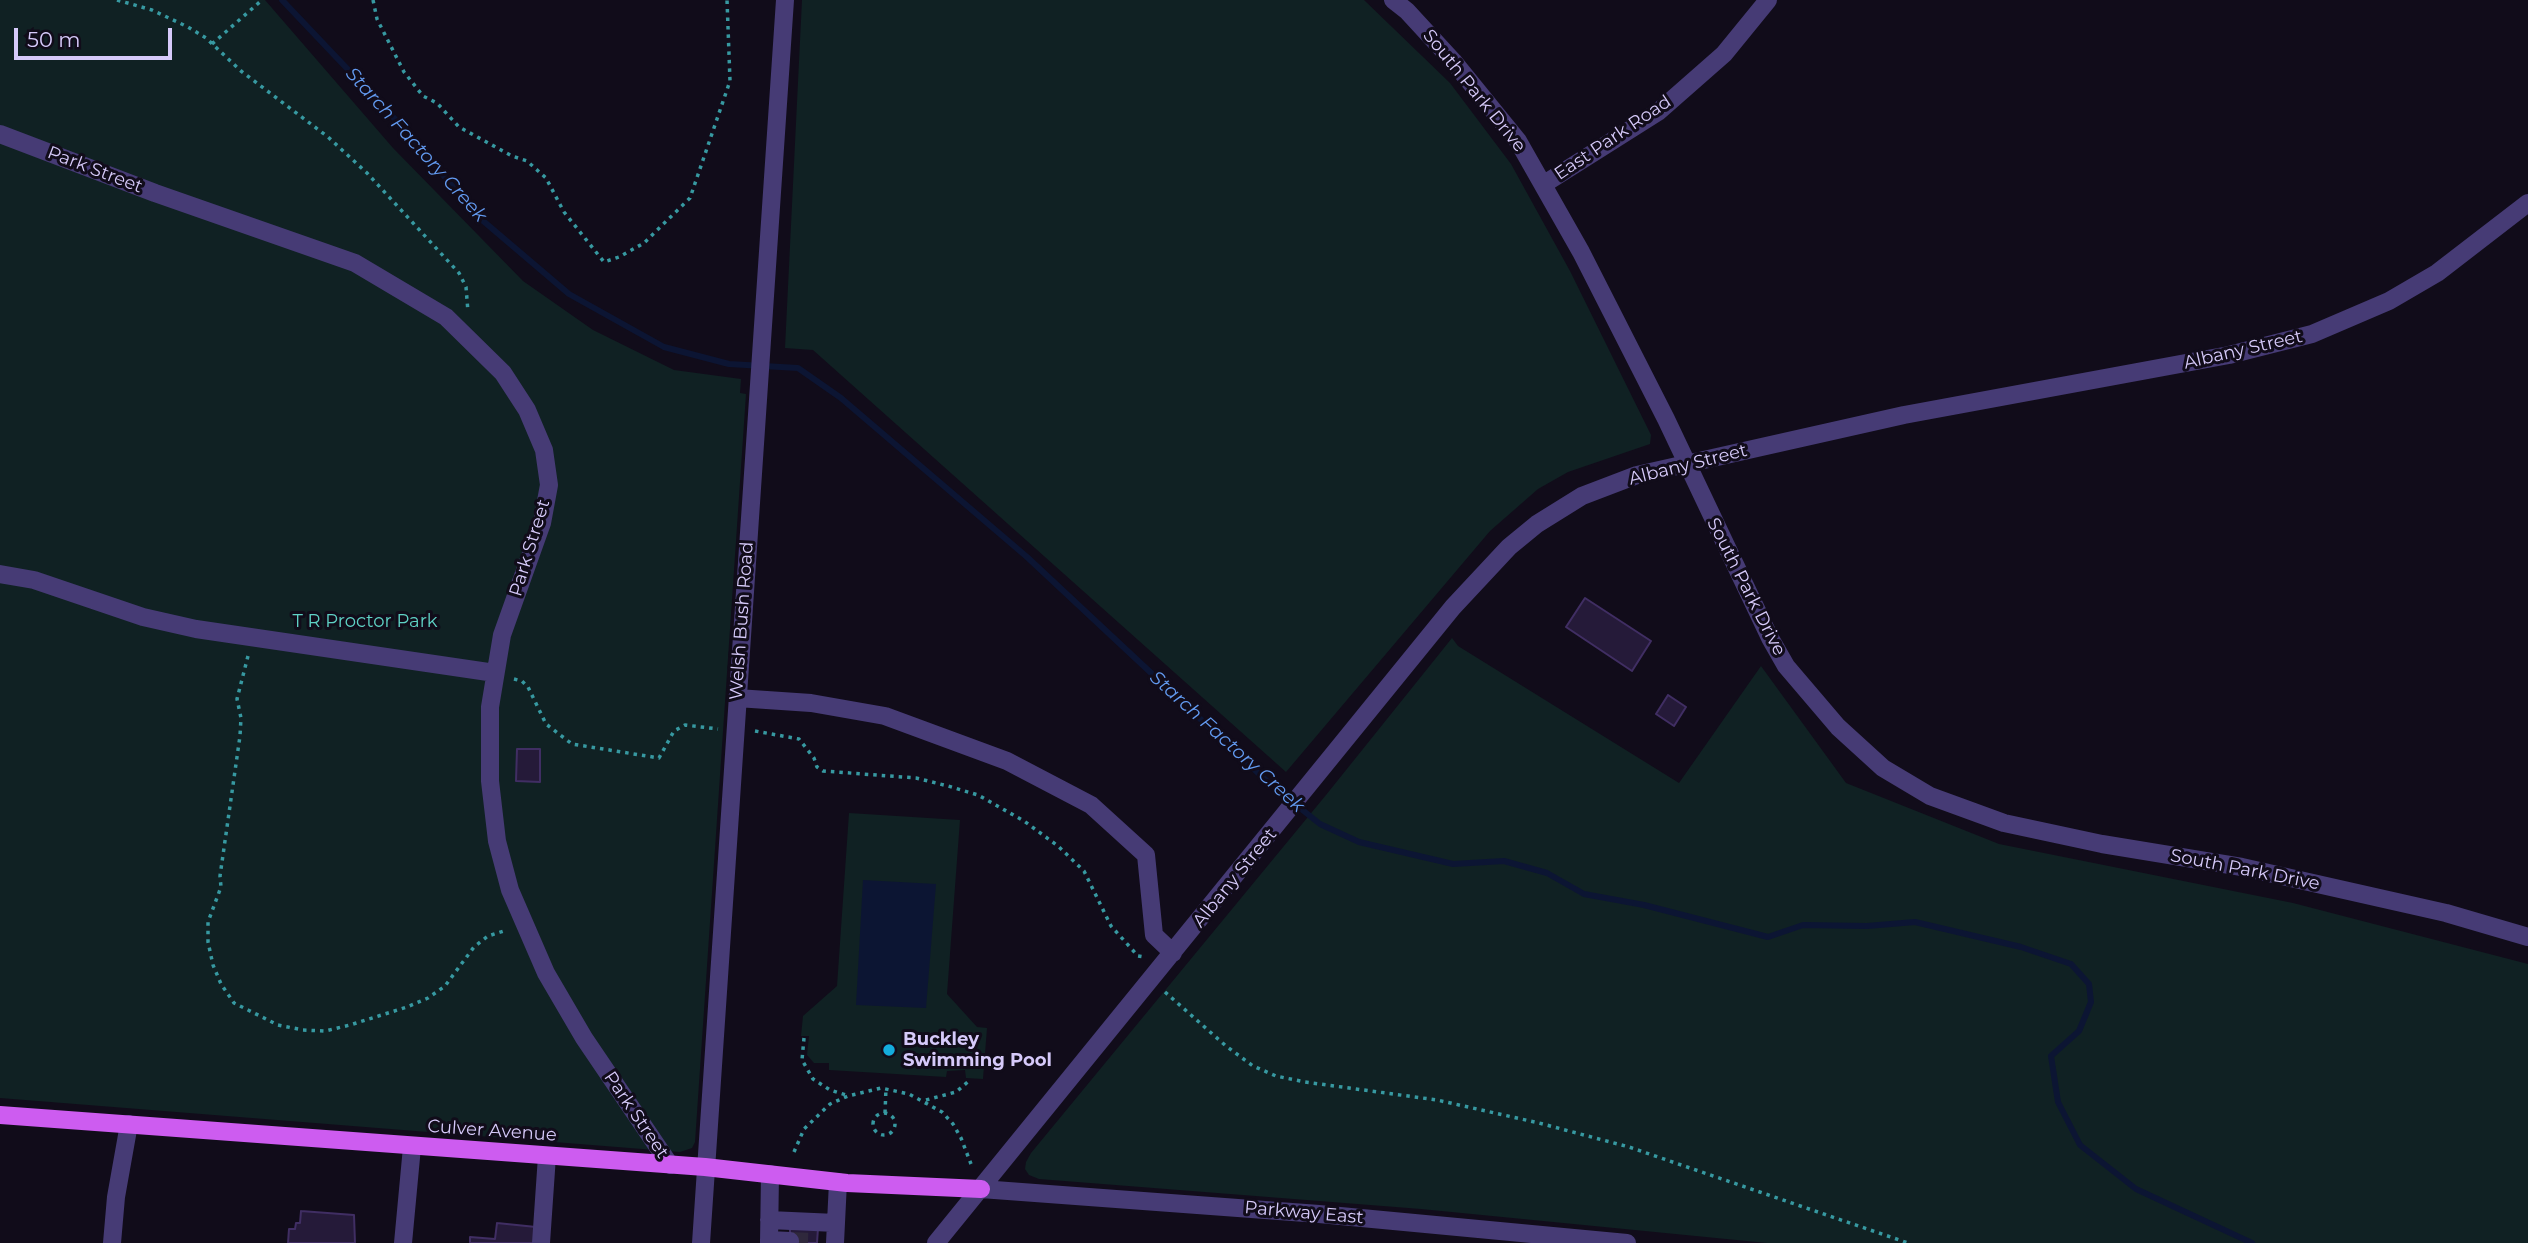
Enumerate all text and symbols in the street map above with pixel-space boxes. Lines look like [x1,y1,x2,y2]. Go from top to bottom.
scale bar [18,14,175,58]
street label: South Park Drive [1418,25,1530,157]
text: 50 m [27,27,81,52]
water label: Starch Factory Creek [340,63,492,227]
street label: East Park Road [1550,91,1676,185]
street label: Park Street [44,142,146,198]
street label: Albany Street [2182,326,2304,374]
street label: Albany Street [1627,440,1749,490]
street label: Park Street [505,497,555,599]
street label: South Park Drive [1702,515,1790,659]
street label: Welsh Bush Road [726,541,758,701]
park label: T R Proctor Park [292,611,438,633]
water label: Starch Factory Creek [1145,666,1309,818]
street label: Albany Street [1188,824,1282,932]
street label: South Park Drive [2169,845,2321,895]
place label: Buckley Swimming Pool [903,1029,1052,1072]
marker: Buckley Swimming Pool [881,1042,897,1058]
street label: Park Street [599,1067,673,1163]
street label: Culver Avenue [427,1116,557,1146]
street label: Parkway East [1244,1197,1364,1229]

